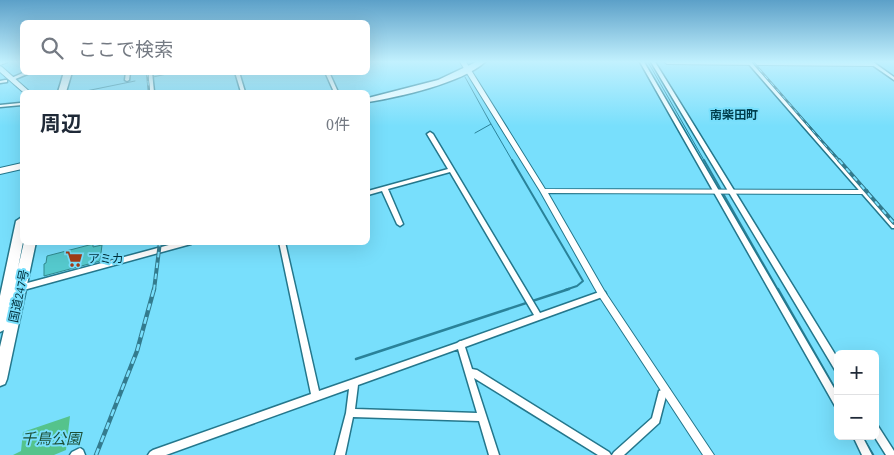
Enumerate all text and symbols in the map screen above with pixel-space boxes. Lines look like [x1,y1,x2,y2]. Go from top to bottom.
search box [20,20,370,75]
icon: search [38,34,66,62]
text: ここで検索 [78,36,173,62]
district label: 南柴田町 [710,107,758,123]
text: 周辺 [40,109,82,138]
text: 0件 [326,113,350,135]
supermarket icon: アミカ [64,249,84,269]
place label: アミカ [88,251,124,267]
street label: 国道247号 [6,268,32,324]
map controls [834,350,879,440]
button: + [834,350,879,395]
button: − [834,395,879,440]
park label: 千鳥公園 [21,428,83,449]

